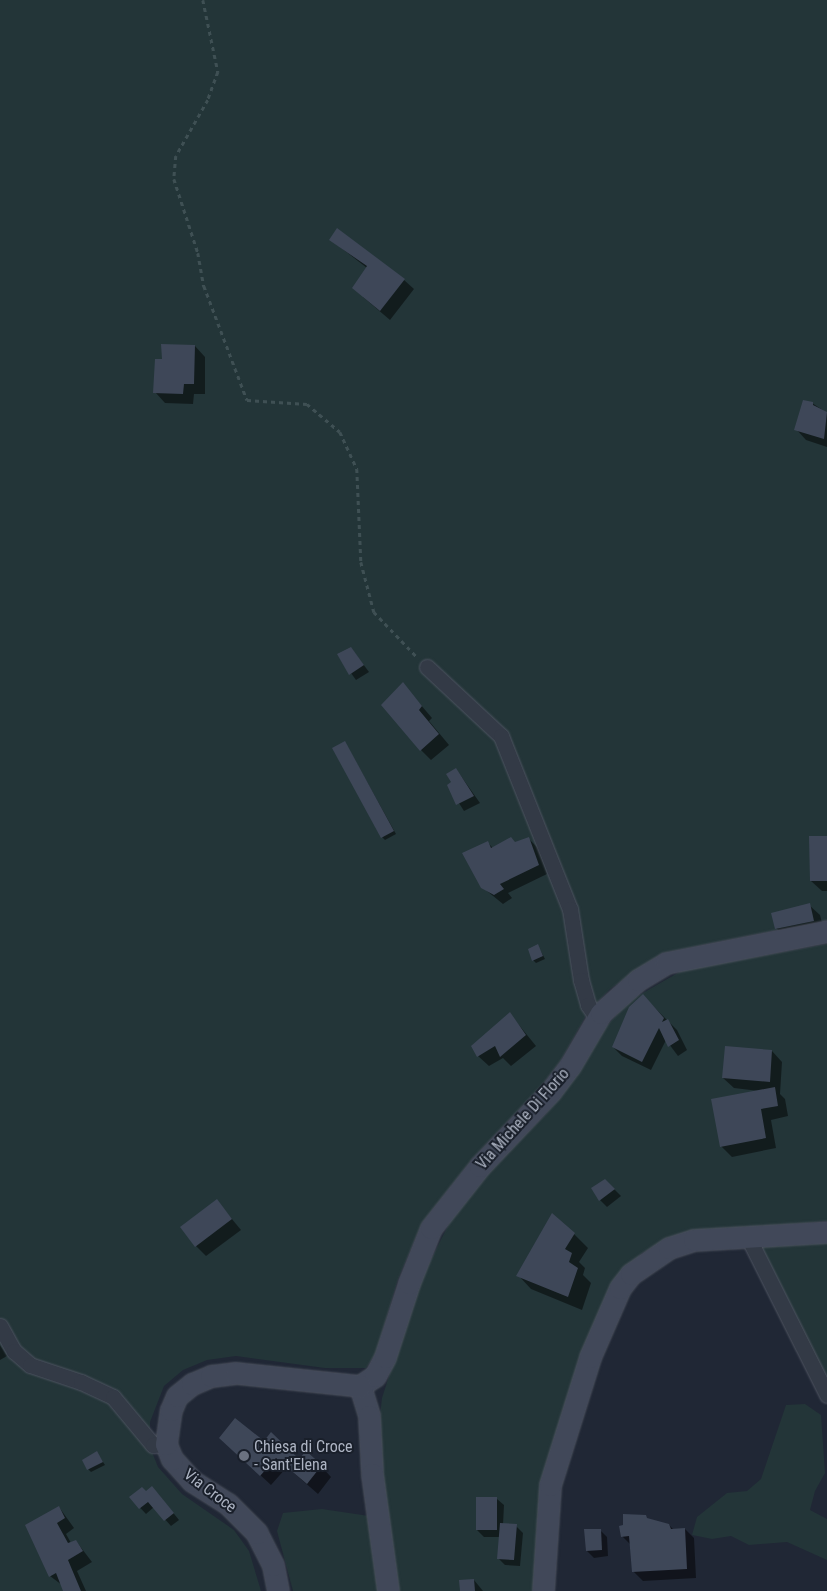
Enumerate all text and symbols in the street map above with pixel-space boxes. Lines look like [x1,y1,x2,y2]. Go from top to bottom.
street label: Via Michele Di Florio [472,1064,574,1174]
place label: Chiesa di Croce - Sant'Elena [254,1437,353,1475]
marker: Chiesa di Croce - Sant'Elena [238,1450,250,1462]
street label: Via Croce [180,1465,240,1517]

